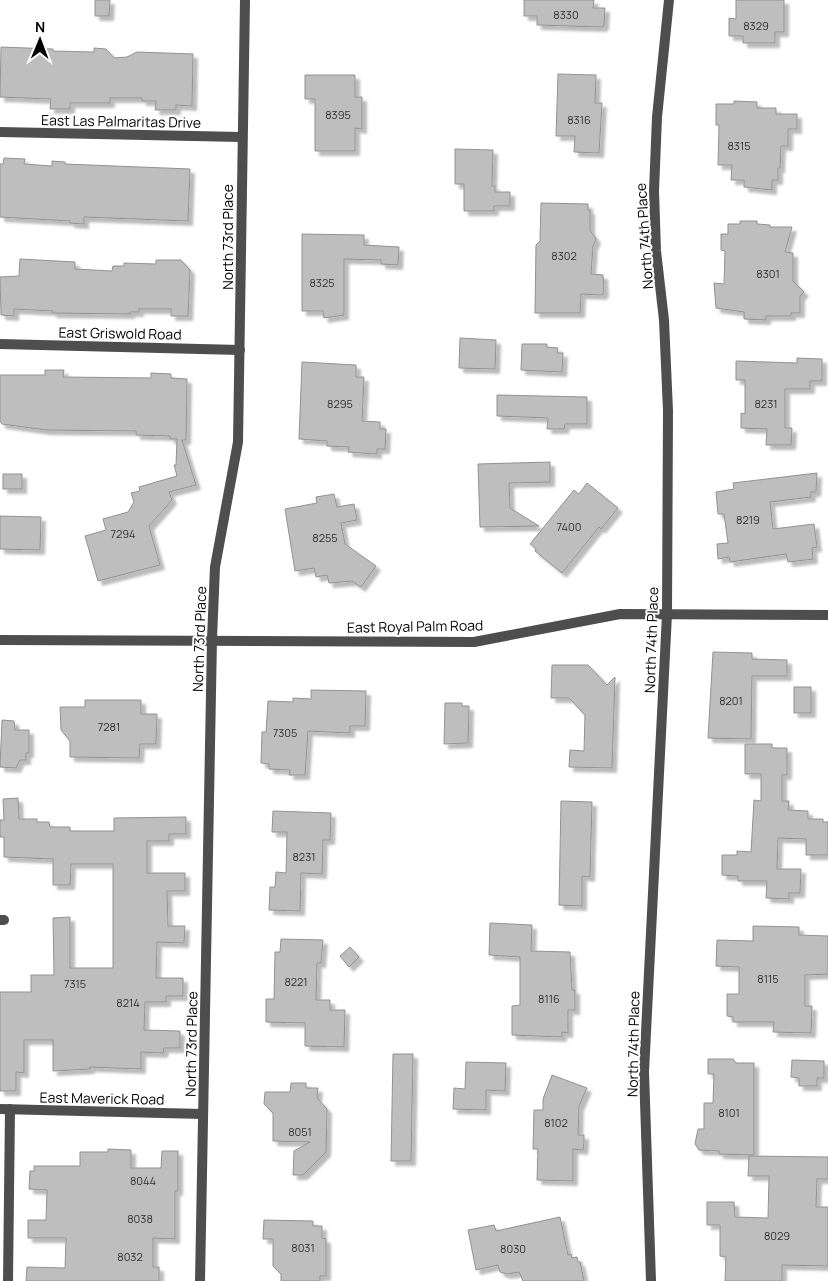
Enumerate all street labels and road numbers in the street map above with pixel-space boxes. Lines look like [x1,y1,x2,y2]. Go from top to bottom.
street label: East Las Palmaritas Drive [41,110,201,132]
street label: North 74th Place [631,182,657,290]
street label: North 73rd Place [218,184,237,290]
street label: East Griswold Road [58,322,182,344]
street label: North 73rd Place [188,586,210,692]
street label: North 74th Place [640,587,662,693]
street label: East Royal Palm Road [347,615,483,637]
street label: North 73rd Place [181,991,201,1097]
street label: North 74th Place [623,991,643,1097]
street label: East Maverick Road [39,1087,165,1109]

